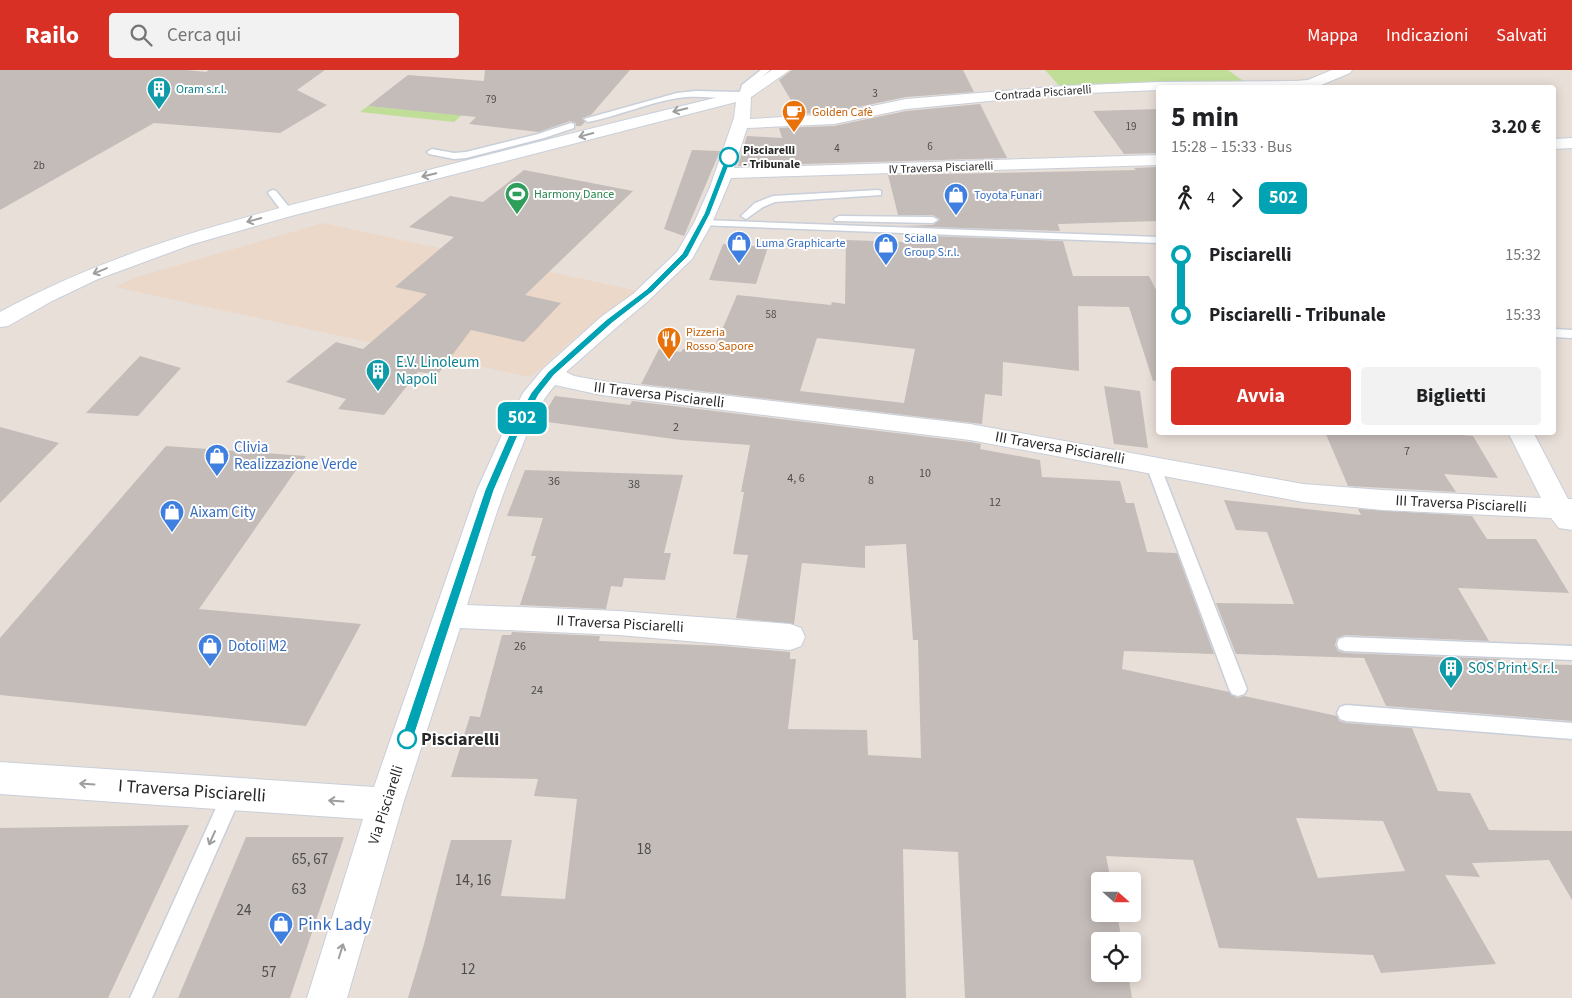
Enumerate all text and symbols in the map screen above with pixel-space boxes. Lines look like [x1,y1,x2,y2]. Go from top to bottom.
search box [109,13,459,58]
text: Railo [25,18,79,53]
icon: search [127,21,155,49]
text: Cerca qui [167,22,241,49]
text: Mappa [1307,23,1358,48]
text: Indicazioni [1386,23,1468,48]
text: Salvati [1496,23,1547,48]
building icon: Oram s.r.l. [146,76,172,110]
place label: Oram s.r.l. [176,81,227,98]
street label: Contrada Pisciarelli [994,81,1092,105]
house number: 3 [872,86,878,101]
house number: 79 [486,92,496,107]
text: 5 min [1171,97,1239,137]
cafe icon: Golden Cafè [781,99,807,133]
place label: Golden Cafè [812,104,873,121]
one-way arrow [672,106,688,116]
text: 3.20 € [1491,114,1541,141]
house number: 19 [1126,119,1136,134]
one-way arrow [578,130,594,140]
text: 15:28 – 15:33 · Bus [1171,136,1292,158]
house number: 6 [927,139,933,154]
house number: 4 [834,141,840,156]
place label: Pisciarelli - Tribunale [743,142,800,173]
marker: Pisciarelli - Tribunale [719,147,739,167]
house number: 2b [33,158,45,173]
street label: IV Traversa Pisciarelli [888,158,994,178]
one-way arrow [421,171,437,181]
sports icon: Harmony Dance [504,181,530,215]
shop icon: Toyota Funari [943,182,969,216]
icon: walk [1171,184,1199,212]
icon: forward [1223,184,1251,212]
text: 502 [1269,185,1297,210]
place label: Harmony Dance [534,186,614,203]
place label: Toyota Funari [974,187,1042,204]
text: 4 [1207,187,1215,209]
one-way arrow [247,216,263,226]
shop icon: Luma Graphicarte [726,230,752,264]
place label: Scialla Group S.r.l. [904,230,959,261]
shop icon: Scialla Group S.r.l. [873,232,899,266]
place label: Luma Graphicarte [756,235,846,252]
text: Pisciarelli [1209,242,1291,269]
text: 15:32 [1505,244,1541,266]
one-way arrow [93,267,108,276]
text: Pisciarelli - Tribunale [1209,302,1386,329]
text: 15:33 [1505,304,1541,326]
house number: 58 [766,307,777,322]
place label: Pizzeria Rosso Sapore [686,324,754,355]
restaurant icon: Pizzeria Rosso Sapore [656,326,682,360]
place label: E.V. Linoleum Napoli [396,352,479,390]
building icon: E.V. Linoleum Napoli [365,358,391,392]
button: Avvia [1171,367,1351,425]
button: Biglietti [1361,367,1541,425]
street label: III Traversa Pisciarelli [593,377,725,413]
line badge: 502 [493,402,551,434]
text: 502 [508,405,536,430]
house number: 2 [673,419,679,436]
street label: III Traversa Pisciarelli [993,426,1127,470]
place label: Clivia Realizzazione Verde [234,437,357,475]
shop icon: Clivia Realizzazione Verde [204,443,230,477]
house number: 7 [1404,443,1410,460]
house number: 10 [919,465,931,482]
house number: 4, 6 [787,470,805,487]
house number: 8 [868,472,874,489]
house number: 36 [548,473,560,490]
house number: 38 [628,476,640,493]
street label: III Traversa Pisciarelli [1395,490,1527,518]
house number: 12 [989,494,1001,511]
shop icon: Aixam City [159,499,185,533]
place label: Aixam City [190,502,256,523]
street label: II Traversa Pisciarelli [556,610,684,638]
shop icon: Dotoli M2 [197,633,223,667]
place label: Dotoli M2 [228,636,287,657]
house number: 26 [514,638,526,655]
building icon: SOS Print S.r.l. [1438,655,1464,689]
place label: SOS Print S.r.l. [1468,658,1558,679]
house number: 24 [531,682,543,699]
place label: Pisciarelli [421,727,499,752]
marker: Pisciarelli [397,729,417,749]
street label: Via Pisciarelli [363,763,409,847]
street label: I Traversa Pisciarelli [117,773,267,809]
one-way arrow [79,779,95,788]
one-way arrow [329,796,345,805]
one-way arrow [206,830,216,845]
house number: 18 [637,839,651,860]
house number: 65, 67 [292,849,328,870]
house number: 14, 16 [455,870,491,891]
north arrow [1091,872,1141,922]
map controls [1091,872,1141,982]
house number: 63 [292,879,306,900]
house number: 24 [237,900,252,921]
shop icon: Pink Lady [268,911,294,945]
place label: Pink Lady [298,912,372,937]
button: locate [1091,932,1141,982]
one-way arrow [336,944,346,960]
house number: 12 [461,959,475,980]
house number: 57 [262,962,276,983]

